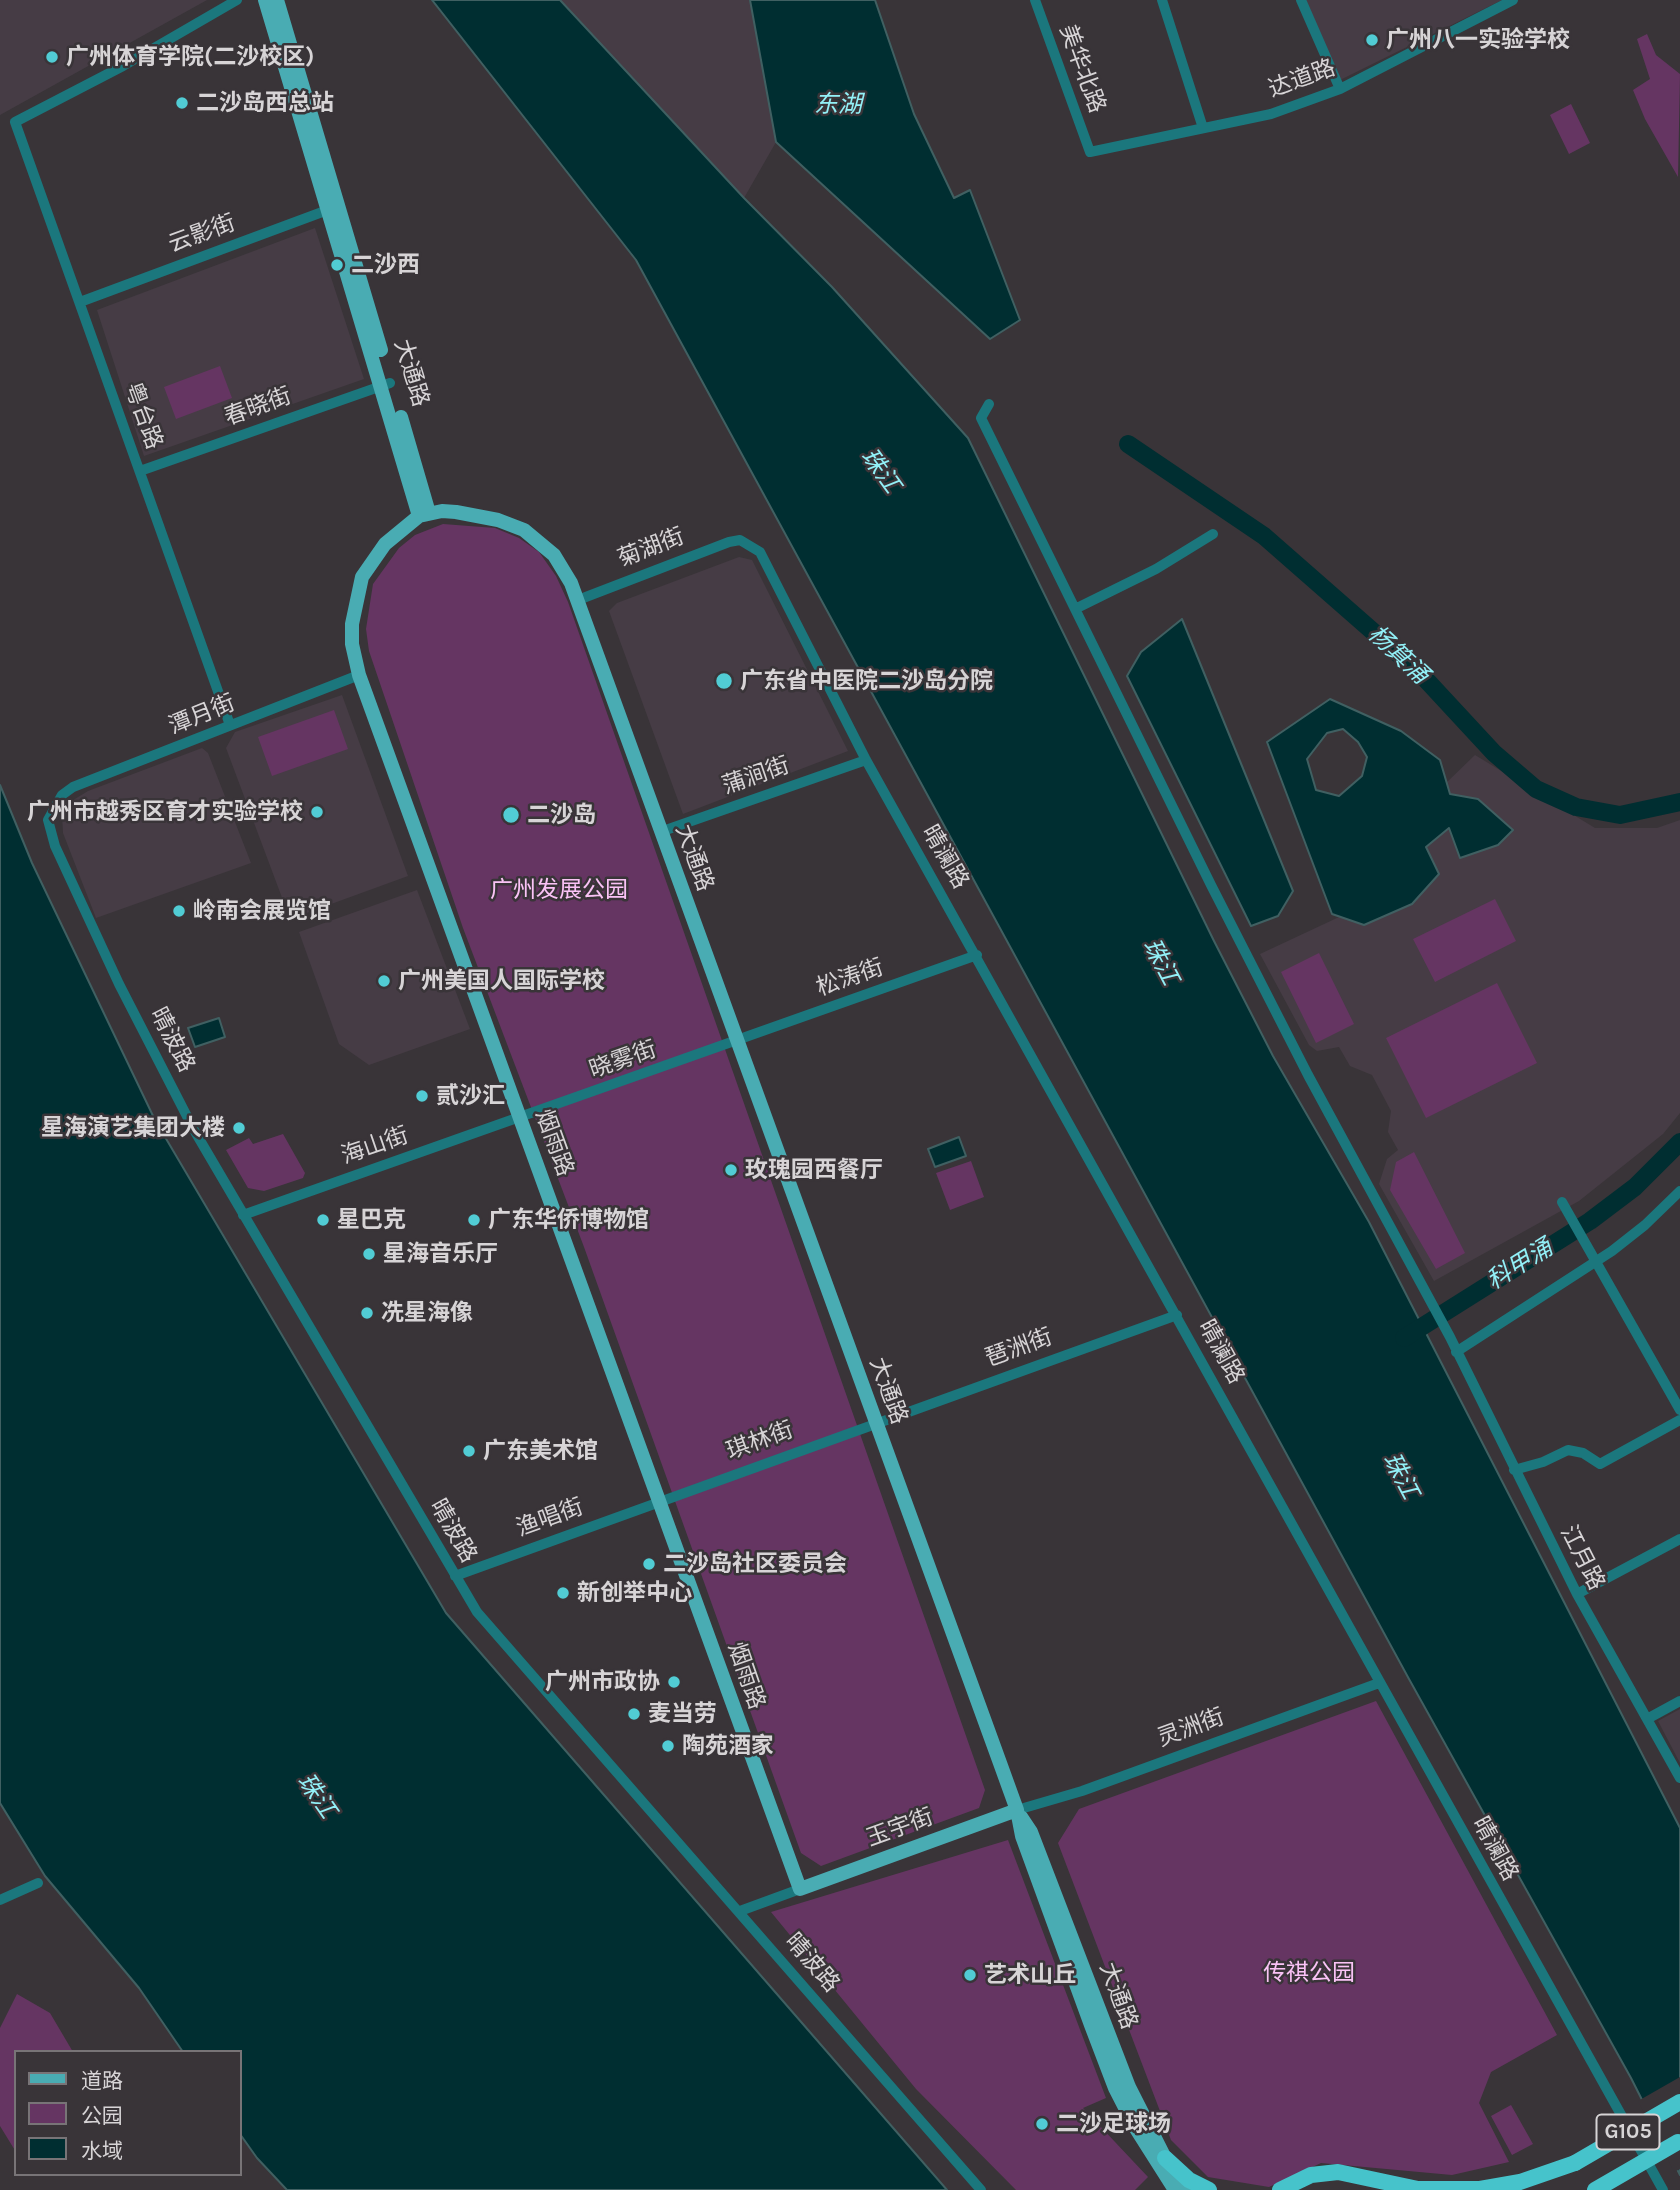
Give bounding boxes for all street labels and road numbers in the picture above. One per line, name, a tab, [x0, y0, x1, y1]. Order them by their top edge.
street label: 美华北路	[1053, 21, 1111, 117]
street label: 达道路	[1265, 54, 1339, 104]
street label: 云影街	[165, 209, 239, 259]
street label: 大通路	[388, 336, 434, 410]
street label: 粤台路	[118, 379, 168, 453]
street label: 春晓街	[221, 382, 295, 432]
street label: 菊湖街	[614, 523, 688, 573]
street label: 潭月街	[165, 689, 239, 741]
street label: 蒲涧街	[719, 752, 793, 800]
street label: 晴澜路	[916, 820, 974, 894]
street label: 大通路	[669, 821, 719, 895]
street label: 松涛街	[813, 954, 887, 1002]
street label: 晴波路	[144, 1003, 200, 1077]
street label: 晓雾街	[586, 1036, 660, 1084]
street label: 烟雨路	[529, 1106, 579, 1180]
street label: 海山街	[338, 1122, 412, 1170]
street label: 晴澜路	[1192, 1315, 1250, 1389]
street label: 琶洲街	[982, 1323, 1056, 1373]
street label: 大通路	[863, 1354, 913, 1428]
street label: 琪林街	[723, 1416, 797, 1466]
street label: 渔唱街	[513, 1493, 587, 1543]
street label: 晴波路	[424, 1494, 482, 1568]
street label: 江月路	[1554, 1521, 1610, 1595]
street label: 烟雨路	[722, 1639, 770, 1713]
street label: 灵洲街	[1154, 1703, 1228, 1753]
street label: 玉宇街	[863, 1803, 937, 1853]
street label: 晴澜路	[1466, 1812, 1524, 1886]
street label: 晴波路	[779, 1928, 845, 1998]
street label: 大通路	[1093, 1959, 1143, 2033]
road number: G105	[1596, 2114, 1660, 2150]

